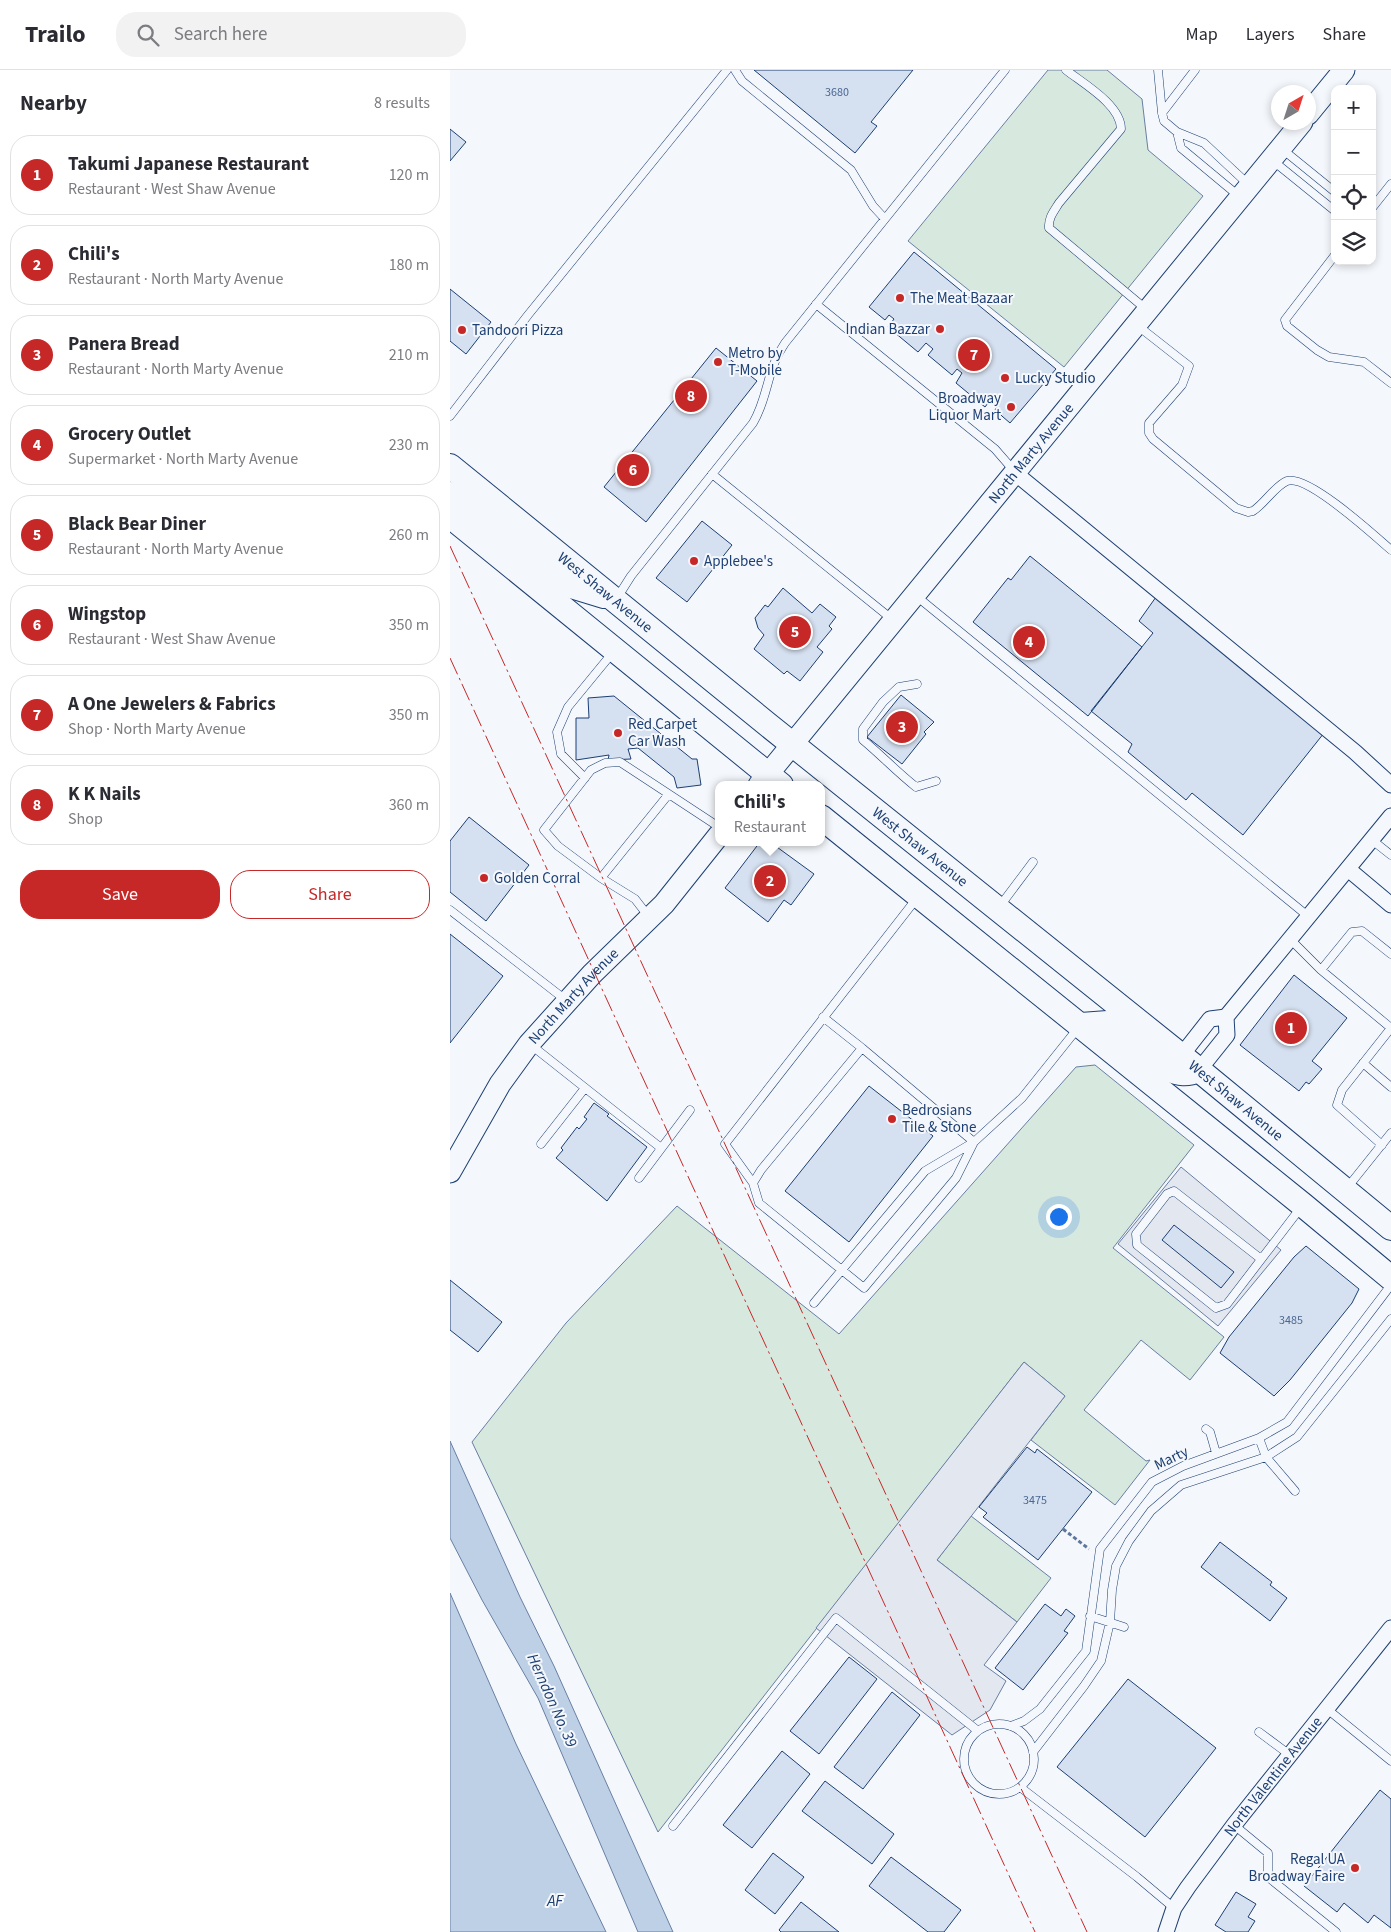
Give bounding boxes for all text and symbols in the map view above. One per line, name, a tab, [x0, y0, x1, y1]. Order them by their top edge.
search box	[116, 12, 466, 57]
text: Trailo	[25, 17, 86, 52]
icon: search	[134, 21, 162, 49]
text: Search here	[174, 21, 267, 48]
text: Map	[1186, 22, 1218, 47]
text: Layers	[1246, 22, 1295, 47]
text: Share	[1323, 22, 1366, 47]
house number: 3680	[825, 84, 849, 101]
north arrow	[1271, 85, 1316, 130]
map controls	[1331, 85, 1376, 265]
button: +	[1331, 85, 1376, 130]
text: Nearby	[20, 88, 87, 118]
text: 8 results	[374, 92, 430, 114]
button: −	[1331, 130, 1376, 175]
text: Takumi Japanese Restaurant	[68, 151, 309, 178]
text: 1	[33, 164, 41, 186]
text: 120 m	[389, 164, 429, 186]
button: locate	[1331, 175, 1376, 220]
text: Restaurant · West Shaw Avenue	[68, 178, 276, 200]
button: layers	[1331, 220, 1376, 265]
text: Chili's	[68, 241, 120, 268]
text: 2	[33, 254, 41, 276]
text: 180 m	[389, 254, 429, 276]
text: Restaurant · North Marty Avenue	[68, 268, 283, 290]
place label: The Meat Bazaar	[910, 288, 1014, 309]
marker: The Meat Bazaar	[894, 292, 906, 304]
place label: Indian Bazzar	[846, 319, 931, 340]
place label: Tandoori Pizza	[472, 320, 563, 341]
marker: Indian Bazzar	[934, 323, 946, 335]
marker: Tandoori Pizza	[456, 324, 468, 336]
text: Panera Bread	[68, 331, 180, 358]
pin: 7	[958, 336, 990, 374]
place label: Metro by T-Mobile	[728, 343, 783, 381]
text: 3	[33, 344, 41, 366]
text: 210 m	[389, 344, 429, 366]
marker: Metro by T-Mobile	[712, 356, 724, 368]
text: Restaurant · North Marty Avenue	[68, 358, 283, 380]
place label: Lucky Studio	[1015, 368, 1096, 389]
marker: Lucky Studio	[999, 372, 1011, 384]
pin: 8	[675, 377, 707, 415]
place label: Broadway Liquor Mart	[928, 388, 1001, 426]
street label: North Marty Avenue	[984, 399, 1079, 508]
marker: Broadway Liquor Mart	[1005, 401, 1017, 413]
text: Grocery Outlet	[68, 421, 191, 448]
text: 4	[33, 434, 41, 456]
text: 230 m	[389, 434, 429, 456]
text: Supermarket · North Marty Avenue	[68, 448, 298, 470]
pin: 6	[617, 451, 649, 489]
text: Black Bear Diner	[68, 511, 206, 538]
text: 5	[33, 524, 41, 546]
text: 260 m	[389, 524, 429, 546]
text: Restaurant · North Marty Avenue	[68, 538, 283, 560]
street label: West Shaw Avenue	[553, 548, 657, 638]
place label: Applebee's	[704, 551, 773, 572]
marker: Applebee's	[688, 555, 700, 567]
text: Wingstop	[68, 601, 146, 628]
pin: 5	[779, 613, 811, 651]
text: 6	[33, 614, 41, 636]
text: 350 m	[389, 614, 429, 636]
pin: 4	[1013, 623, 1045, 661]
text: Restaurant · West Shaw Avenue	[68, 628, 276, 650]
text: A One Jewelers & Fabrics	[68, 691, 276, 718]
text: 7	[33, 704, 41, 726]
text: 350 m	[389, 704, 429, 726]
pin: 3	[886, 708, 918, 746]
place label: Red Carpet Car Wash	[628, 714, 697, 752]
text: Shop · North Marty Avenue	[68, 718, 246, 740]
marker: Red Carpet Car Wash	[612, 727, 624, 739]
text: K K Nails	[68, 781, 141, 808]
popup	[715, 781, 825, 846]
text: Chili's	[734, 789, 785, 816]
text: 8	[33, 794, 41, 816]
text: 360 m	[389, 794, 429, 816]
street label: West Shaw Avenue	[868, 802, 972, 892]
text: Shop	[68, 808, 103, 830]
text: Restaurant	[734, 816, 806, 838]
pin: 2	[754, 862, 786, 900]
place label: Golden Corral	[494, 868, 580, 889]
button: Save	[20, 870, 220, 919]
button: Share	[230, 870, 430, 919]
marker: Golden Corral	[478, 872, 490, 884]
street label: North Marty Avenue	[524, 944, 624, 1049]
pin: 1	[1275, 1009, 1307, 1047]
street label: West Shaw Avenue	[1184, 1055, 1288, 1146]
place label: Bedrosians Tile & Stone	[902, 1100, 976, 1138]
marker: Bedrosians Tile & Stone	[886, 1113, 898, 1125]
your location	[1046, 1204, 1072, 1230]
house number: 3485	[1279, 1312, 1303, 1329]
street label: Marty	[1151, 1441, 1192, 1476]
house number: 3475	[1023, 1492, 1047, 1509]
water label: Herndon No. 39	[522, 1650, 583, 1751]
street label: North Valentine Avenue	[1219, 1712, 1327, 1841]
place label: Regal UA Broadway Faire	[1248, 1849, 1346, 1887]
marker: Regal UA Broadway Faire	[1349, 1862, 1361, 1874]
water label: AF	[546, 1890, 564, 1912]

